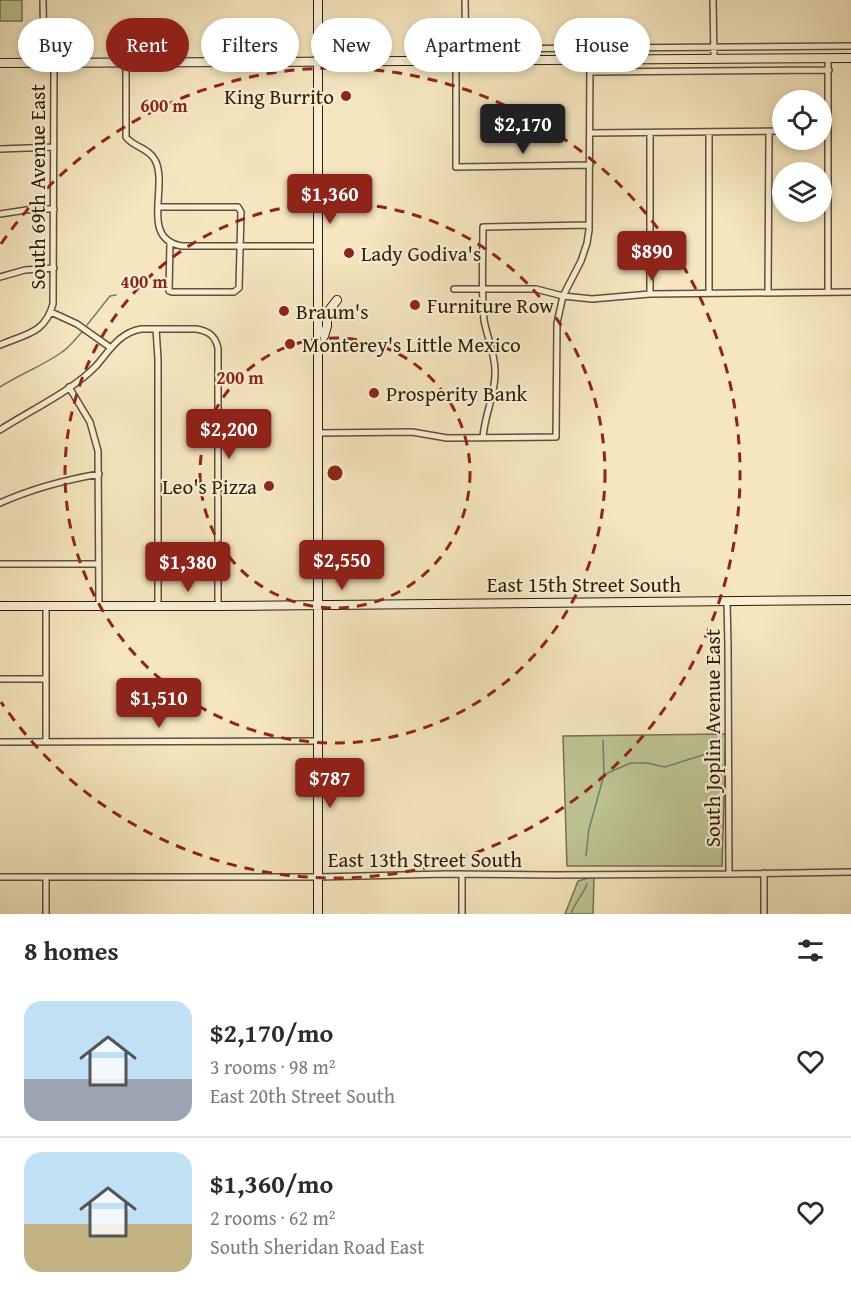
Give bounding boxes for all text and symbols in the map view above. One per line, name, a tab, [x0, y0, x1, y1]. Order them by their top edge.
chip: Buy	[18, 18, 94, 72]
chip: Rent	[106, 18, 189, 72]
chip: Filters	[201, 18, 299, 72]
chip: New	[311, 18, 392, 72]
chip: Apartment	[404, 18, 542, 72]
chip: House	[554, 18, 650, 72]
place label: King Burrito	[224, 81, 334, 112]
street label: South 69th Avenue East	[22, 84, 53, 290]
marker: King Burrito	[339, 89, 353, 103]
map controls	[772, 90, 832, 222]
button: locate	[772, 90, 832, 150]
text: 600 m	[140, 92, 188, 119]
pin: $2,170	[474, 104, 572, 155]
text: $2,170	[494, 109, 552, 138]
button: layers	[772, 162, 832, 222]
pin: $1,360	[281, 174, 379, 225]
text: $1,360	[301, 179, 359, 208]
pin: $890	[616, 231, 688, 282]
text: $890	[631, 236, 673, 265]
place label: Lady Godiva's	[361, 238, 481, 269]
marker: Lady Godiva's	[342, 246, 356, 260]
text: 400 m	[120, 268, 168, 295]
place label: Furniture Row	[427, 290, 554, 321]
place label: Braum's	[296, 296, 369, 327]
marker: Furniture Row	[408, 298, 422, 312]
marker: Braum's	[277, 304, 291, 318]
place label: Monterey's Little Mexico	[302, 329, 521, 360]
marker: Monterey's Little Mexico	[283, 337, 297, 351]
text: 200 m	[216, 364, 264, 391]
place label: Prosperity Bank	[386, 378, 528, 409]
marker: Prosperity Bank	[367, 386, 381, 400]
pin: $2,200	[180, 409, 278, 460]
text: $2,200	[200, 414, 258, 443]
centre of rings	[325, 463, 345, 483]
place label: Leo's Pizza	[162, 471, 257, 502]
marker: Leo's Pizza	[262, 479, 276, 493]
pin: $2,550	[293, 540, 391, 591]
pin: $1,380	[139, 542, 237, 593]
text: $2,550	[313, 545, 371, 574]
text: $1,380	[159, 547, 217, 576]
street label: East 15th Street South	[487, 569, 681, 600]
street label: South Joplin Avenue East	[697, 628, 728, 847]
pin: $1,510	[110, 678, 208, 729]
text: $1,510	[130, 683, 188, 712]
pin: $787	[294, 758, 366, 809]
text: $787	[309, 763, 351, 792]
street label: East 13th Street South	[328, 844, 522, 875]
text: 8 homes	[24, 931, 119, 970]
icon: filters	[794, 934, 827, 967]
text: $2,170/mo	[210, 1013, 333, 1052]
icon: home	[72, 1025, 144, 1097]
icon: heart	[794, 1045, 827, 1078]
text: 3 rooms · 98 m²	[210, 1052, 336, 1081]
text: East 20th Street South	[210, 1081, 395, 1110]
text: $1,360/mo	[210, 1164, 333, 1203]
icon: home	[72, 1176, 144, 1248]
icon: heart	[794, 1196, 827, 1229]
text: 2 rooms · 62 m²	[210, 1203, 336, 1232]
text: South Sheridan Road East	[210, 1232, 424, 1261]

